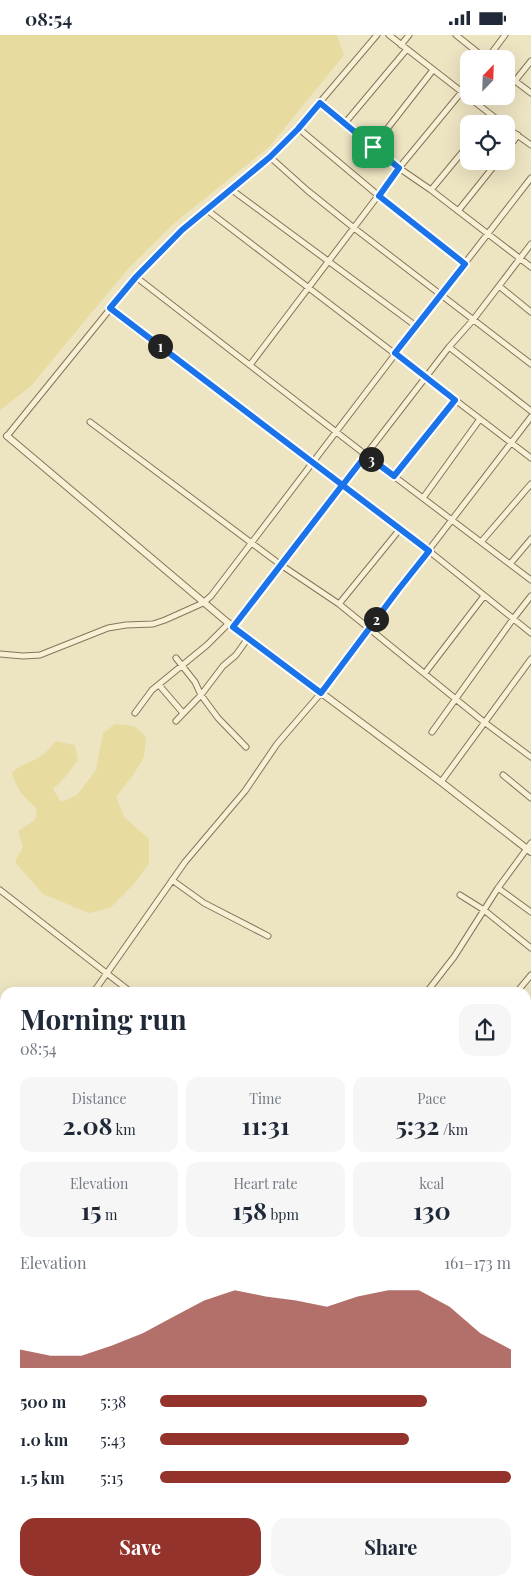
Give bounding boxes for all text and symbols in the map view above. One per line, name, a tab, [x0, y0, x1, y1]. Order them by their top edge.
text: 08:54	[25, 5, 72, 31]
north arrow	[460, 50, 515, 105]
map controls	[460, 50, 515, 170]
button: locate	[460, 115, 515, 170]
pin	[352, 126, 394, 168]
icon: arrive	[359, 133, 387, 161]
pin: 1	[148, 333, 172, 359]
text: 1	[158, 337, 163, 356]
pin: 3	[358, 447, 384, 471]
text: 3	[368, 450, 375, 469]
pin: 2	[364, 607, 388, 631]
text: 2	[373, 610, 380, 629]
text: Morning run	[20, 1000, 187, 1037]
button: share	[459, 1004, 511, 1056]
text: 08:54	[20, 1038, 57, 1059]
text: Distance	[72, 1089, 126, 1108]
text: Time	[249, 1089, 282, 1108]
text: Pace	[417, 1089, 446, 1108]
text: 2.08	[63, 1108, 113, 1141]
text: 11:31	[241, 1108, 290, 1141]
text: 5:32	[395, 1108, 439, 1141]
text: km	[113, 1120, 136, 1139]
text: /km	[439, 1120, 468, 1139]
text: Elevation	[70, 1174, 128, 1193]
text: Heart rate	[233, 1174, 298, 1193]
text: kcal	[419, 1174, 444, 1193]
text: 15	[81, 1193, 102, 1226]
text: 158	[232, 1193, 267, 1226]
text: 130	[413, 1193, 451, 1226]
text: m	[102, 1205, 118, 1224]
text: bpm	[267, 1205, 299, 1224]
text: Elevation	[20, 1252, 87, 1273]
text: 161–173 m	[444, 1252, 511, 1273]
text: 500 m	[20, 1391, 66, 1412]
text: 5:38	[100, 1391, 126, 1412]
text: 1.0 km	[20, 1429, 68, 1450]
text: 5:43	[100, 1429, 126, 1450]
text: 1.5 km	[20, 1467, 65, 1488]
text: 5:15	[100, 1467, 123, 1488]
button: Save	[20, 1518, 261, 1576]
button: Share	[271, 1518, 511, 1576]

